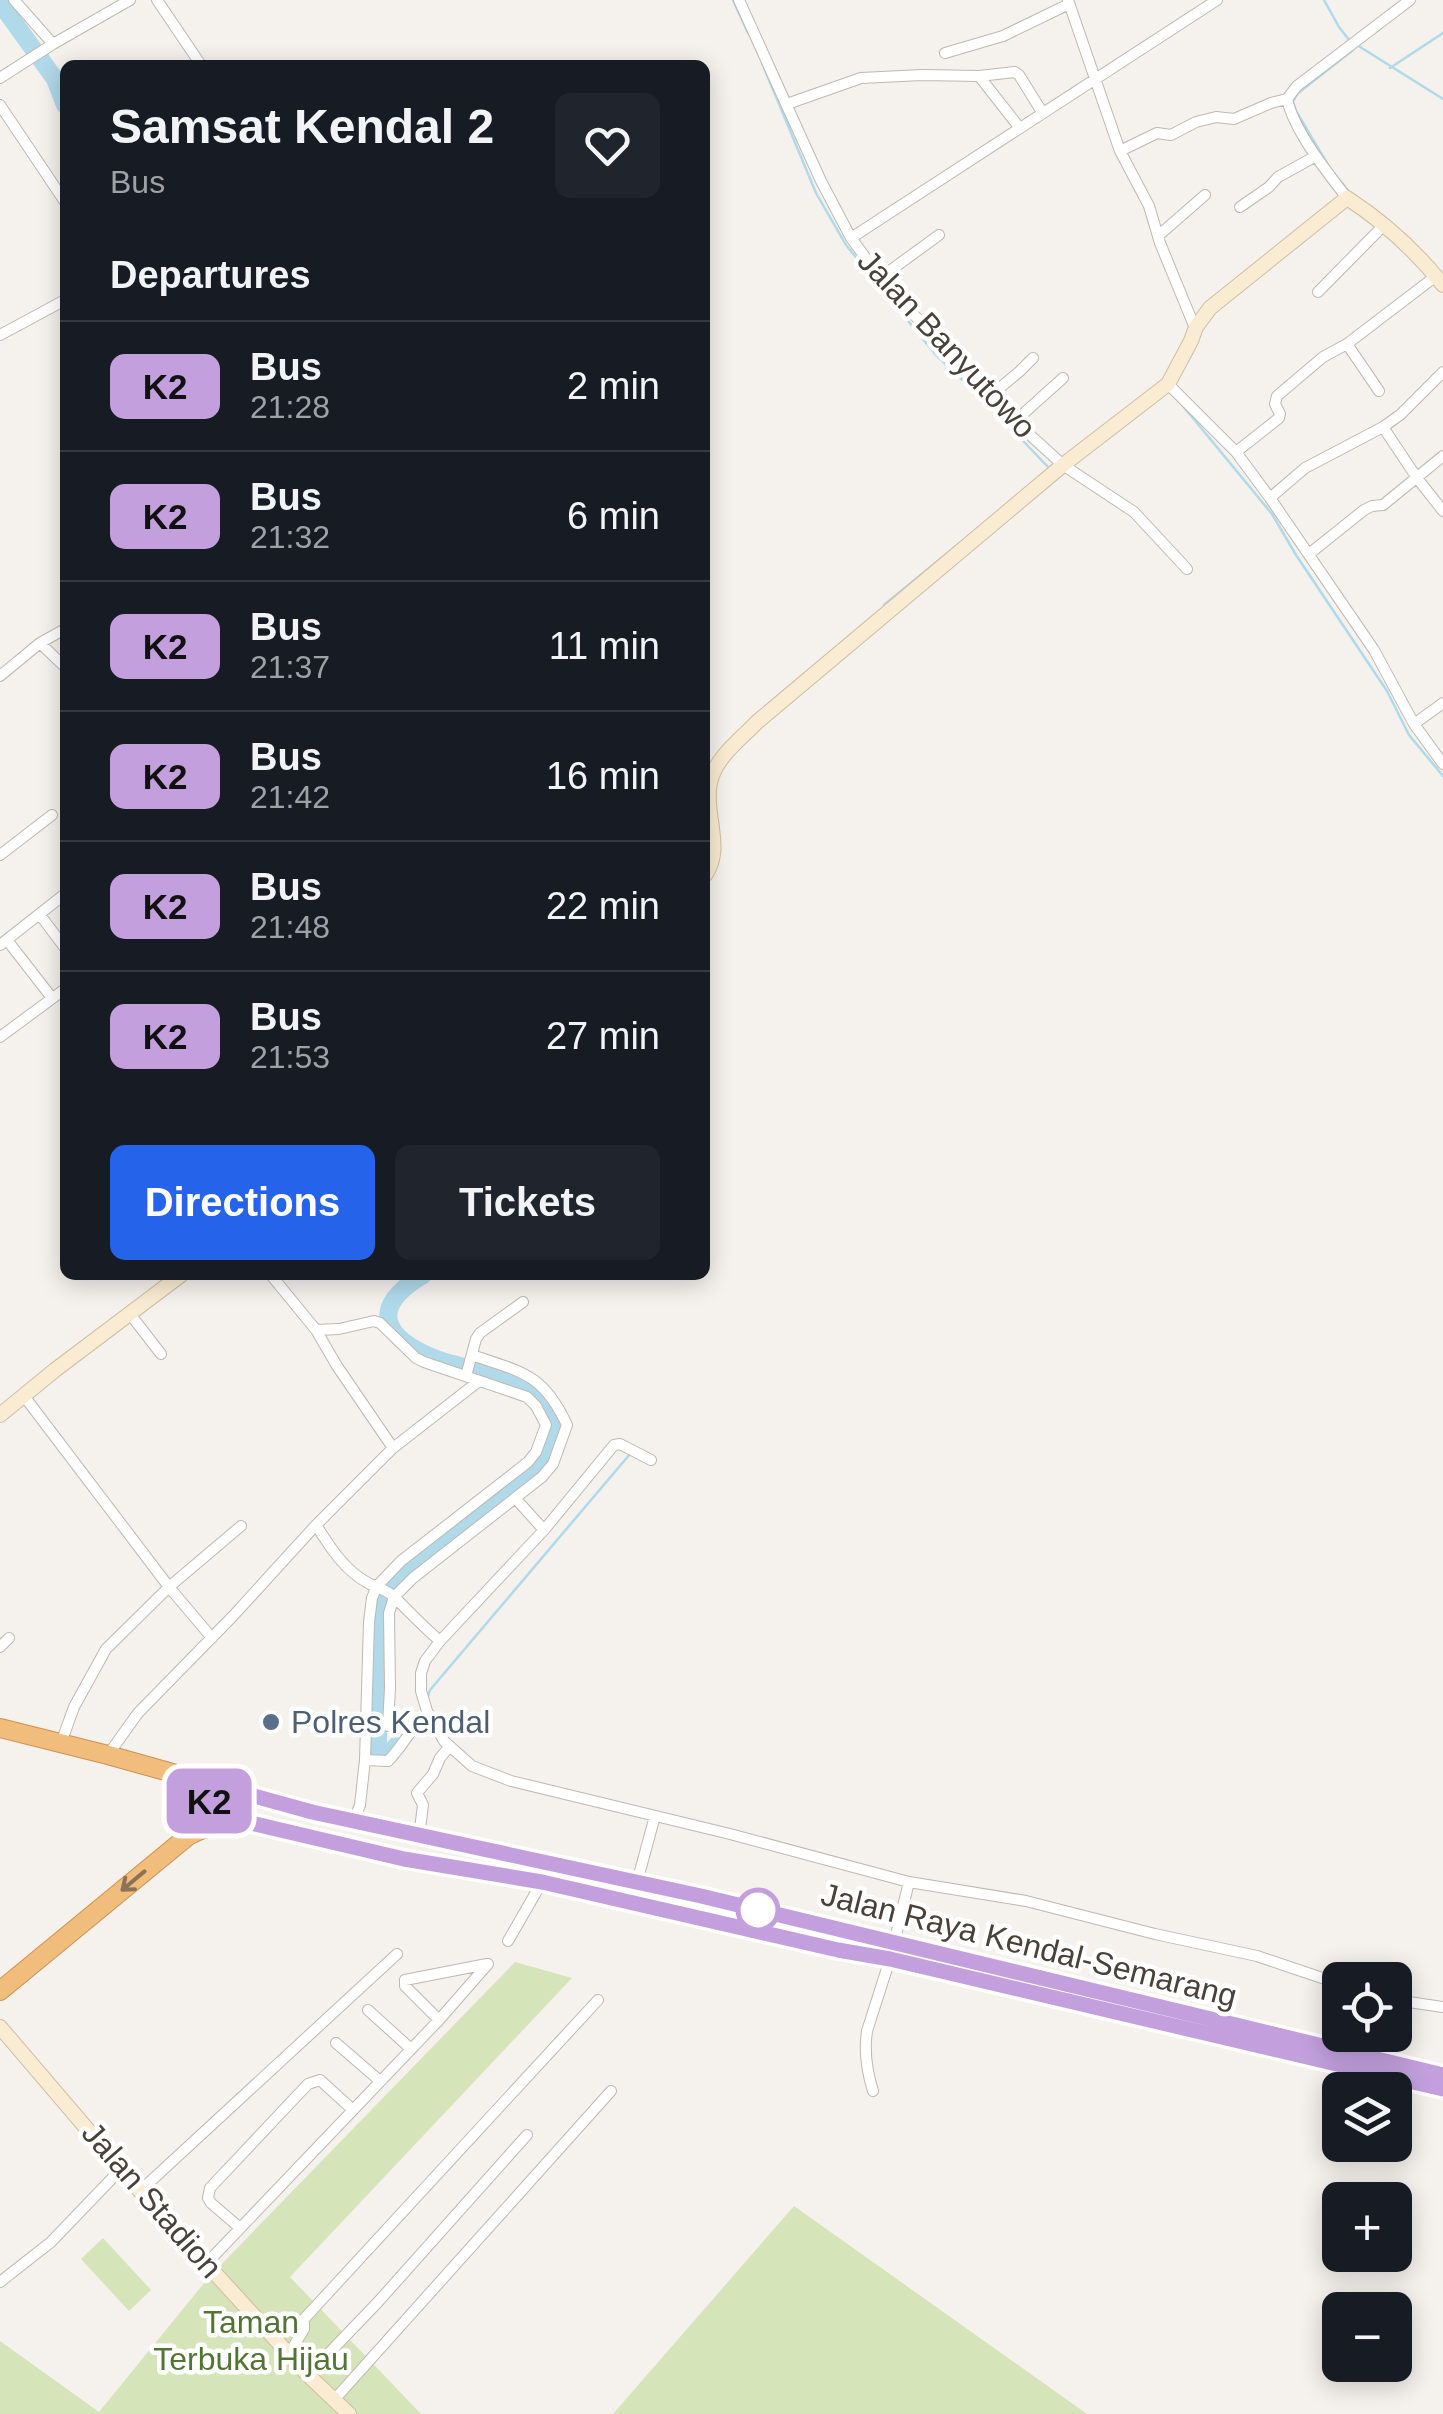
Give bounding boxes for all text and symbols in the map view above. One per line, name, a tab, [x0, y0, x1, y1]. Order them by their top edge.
button: heart	[555, 93, 660, 198]
text: Samsat Kendal 2	[110, 100, 494, 153]
text: Bus	[110, 164, 165, 200]
street label: Jalan Banyutowo	[851, 243, 1043, 445]
text: Departures	[110, 254, 311, 296]
text: Bus	[250, 346, 322, 388]
text: 2 min	[567, 365, 660, 407]
text: K2	[143, 367, 187, 406]
text: 21:28	[250, 389, 330, 425]
text: Bus	[250, 476, 322, 518]
text: 6 min	[567, 495, 660, 537]
text: K2	[143, 497, 187, 536]
text: 21:32	[250, 519, 330, 555]
text: Bus	[250, 606, 322, 648]
text: 11 min	[549, 625, 660, 667]
text: K2	[143, 627, 187, 666]
text: 21:37	[250, 649, 330, 685]
text: Bus	[250, 736, 322, 778]
text: 16 min	[546, 755, 660, 797]
text: K2	[143, 757, 187, 796]
text: 21:42	[250, 779, 330, 815]
text: Bus	[250, 866, 322, 908]
text: 22 min	[546, 885, 660, 927]
text: K2	[143, 887, 187, 926]
text: 21:48	[250, 909, 330, 945]
text: Bus	[250, 996, 322, 1038]
text: 27 min	[546, 1015, 660, 1057]
text: K2	[143, 1017, 187, 1056]
text: 21:53	[250, 1039, 330, 1075]
button: Directions	[110, 1145, 375, 1260]
button: Tickets	[395, 1145, 660, 1260]
place label: Polres Kendal	[291, 1704, 490, 1740]
marker: Polres Kendal	[260, 1711, 282, 1733]
line badge: K2	[164, 1768, 254, 1834]
text: K2	[187, 1782, 231, 1821]
one-way arrow	[121, 1870, 147, 1892]
street label: Jalan Raya Kendal-Semarang	[818, 1876, 1240, 2014]
unlabelled marker	[737, 1889, 779, 1931]
map controls	[1322, 1962, 1412, 2382]
button: locate	[1322, 1962, 1412, 2052]
button: layers	[1322, 2072, 1412, 2162]
street label: Jalan Stadion	[75, 2115, 229, 2285]
button: +	[1322, 2182, 1412, 2272]
button: −	[1322, 2292, 1412, 2382]
park label: Taman Terbuka Hijau	[153, 2304, 349, 2377]

